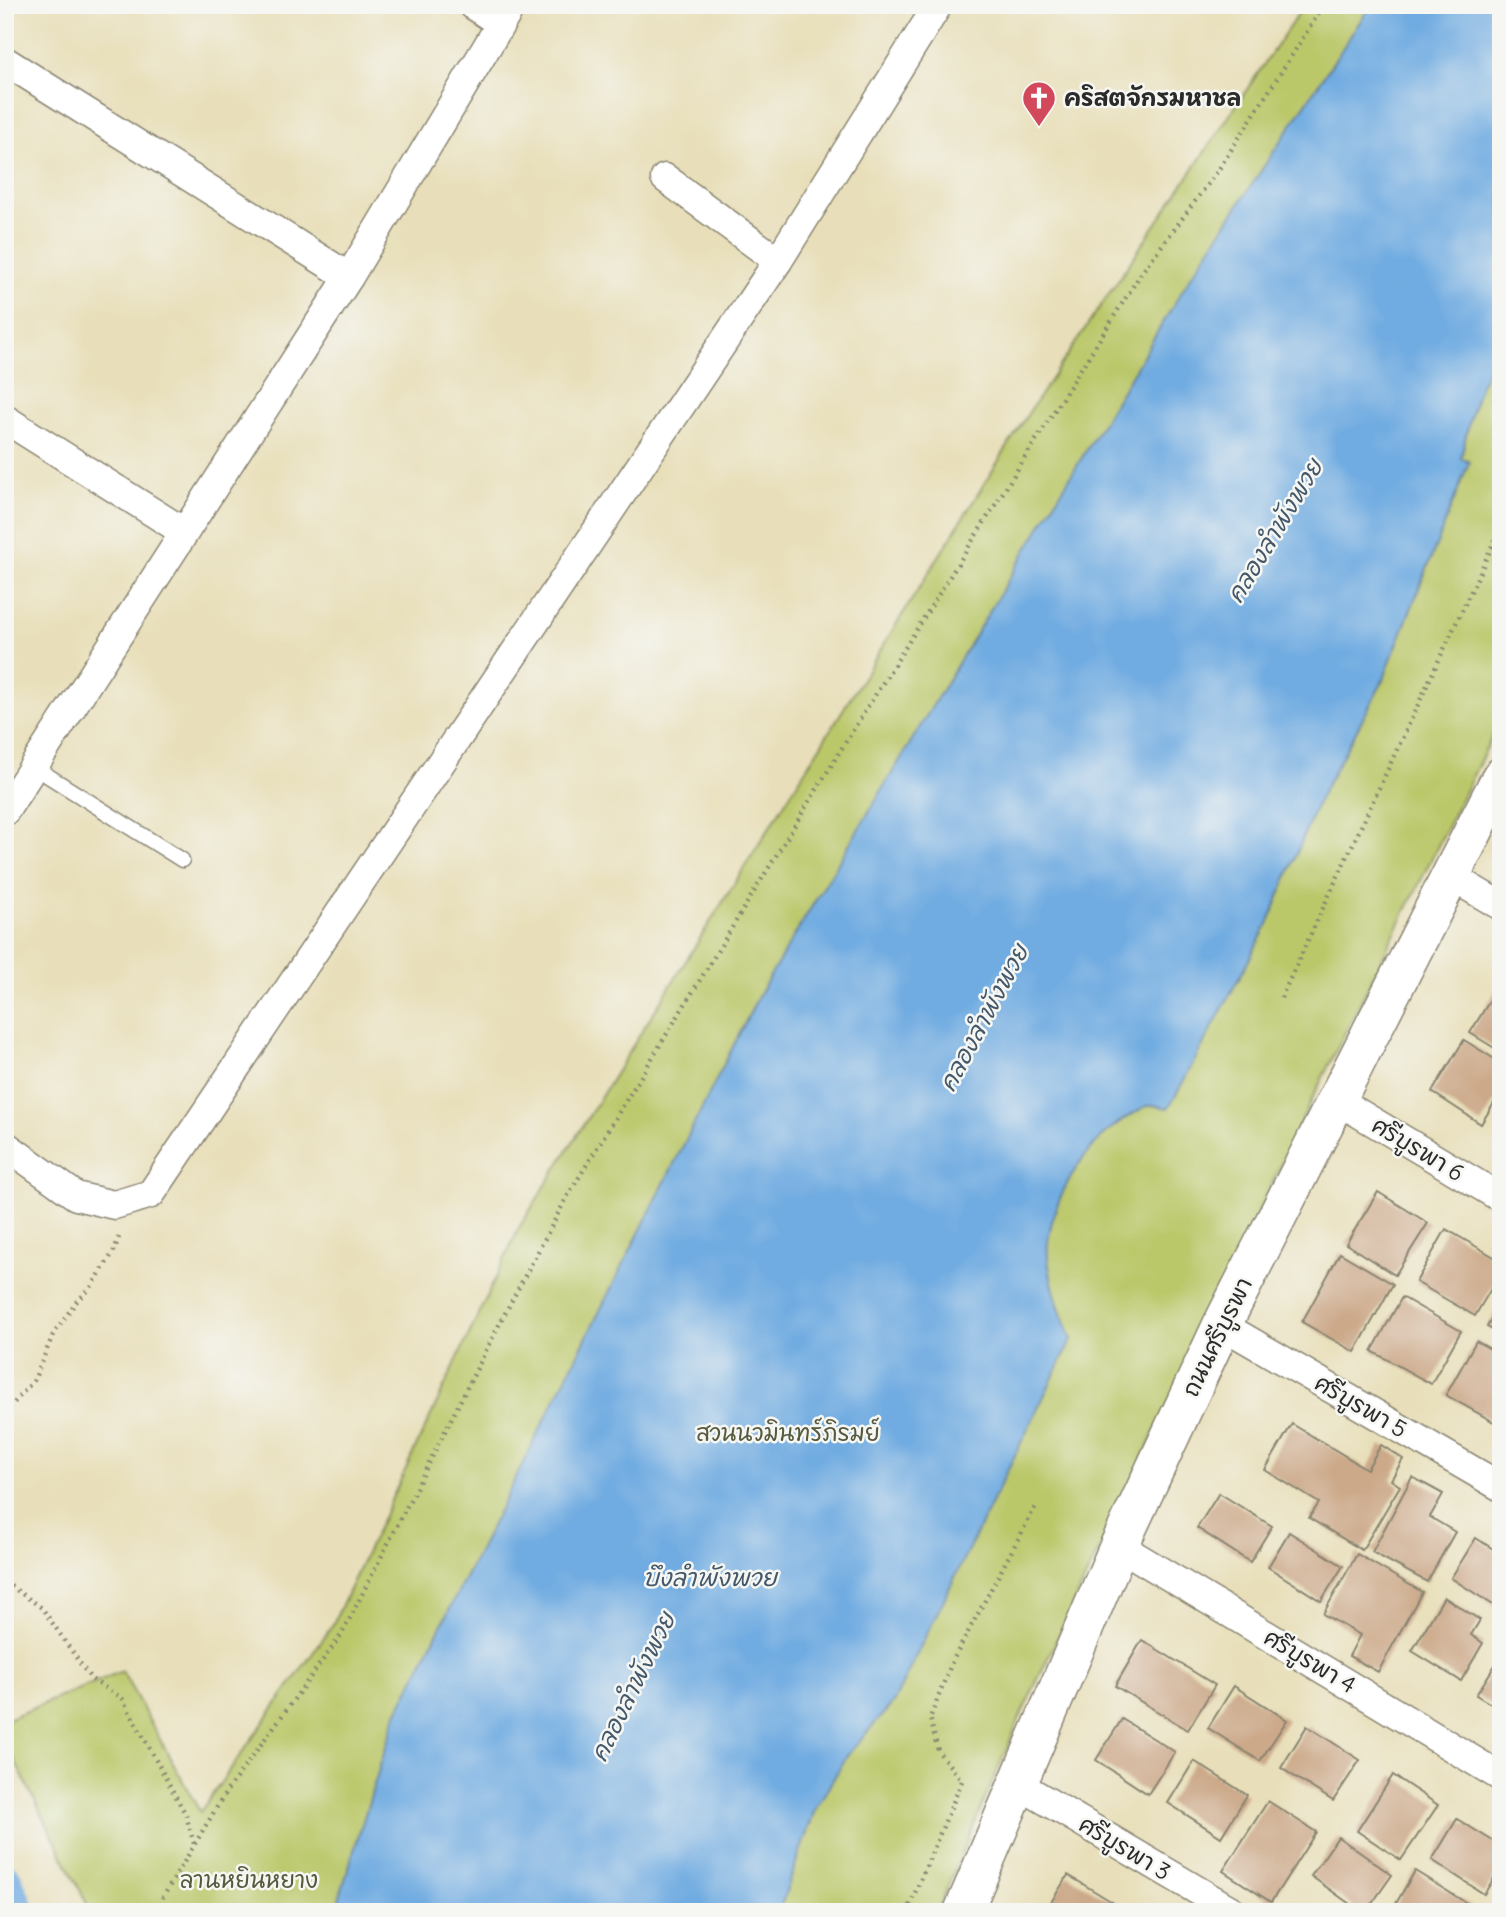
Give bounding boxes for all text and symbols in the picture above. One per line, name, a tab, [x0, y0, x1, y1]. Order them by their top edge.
church icon: คริสตจักรมหาชล	[1020, 79, 1058, 128]
place label: คริสตจักรมหาชล	[1064, 83, 1241, 112]
water label: คลองลำพังพวย	[1220, 451, 1330, 608]
water label: คลองลำพังพวย	[932, 937, 1036, 1096]
street label: ศรีบูรพา 6	[1365, 1110, 1469, 1191]
street label: ถนนศรีบูรพา	[1175, 1272, 1261, 1403]
street label: ศรีบูรพา 5	[1308, 1368, 1413, 1447]
park label: สวนนวมินทร์ภิรมย์	[696, 1417, 880, 1447]
water label: บึงลำพังพวย	[643, 1562, 779, 1592]
water label: คลองลำพังพวย	[583, 1605, 682, 1766]
street label: ศรีบูรพา 4	[1257, 1622, 1361, 1703]
street label: ศรีบูรพา 3	[1072, 1809, 1176, 1890]
park label: ลานหยินหยาง	[180, 1865, 318, 1894]

